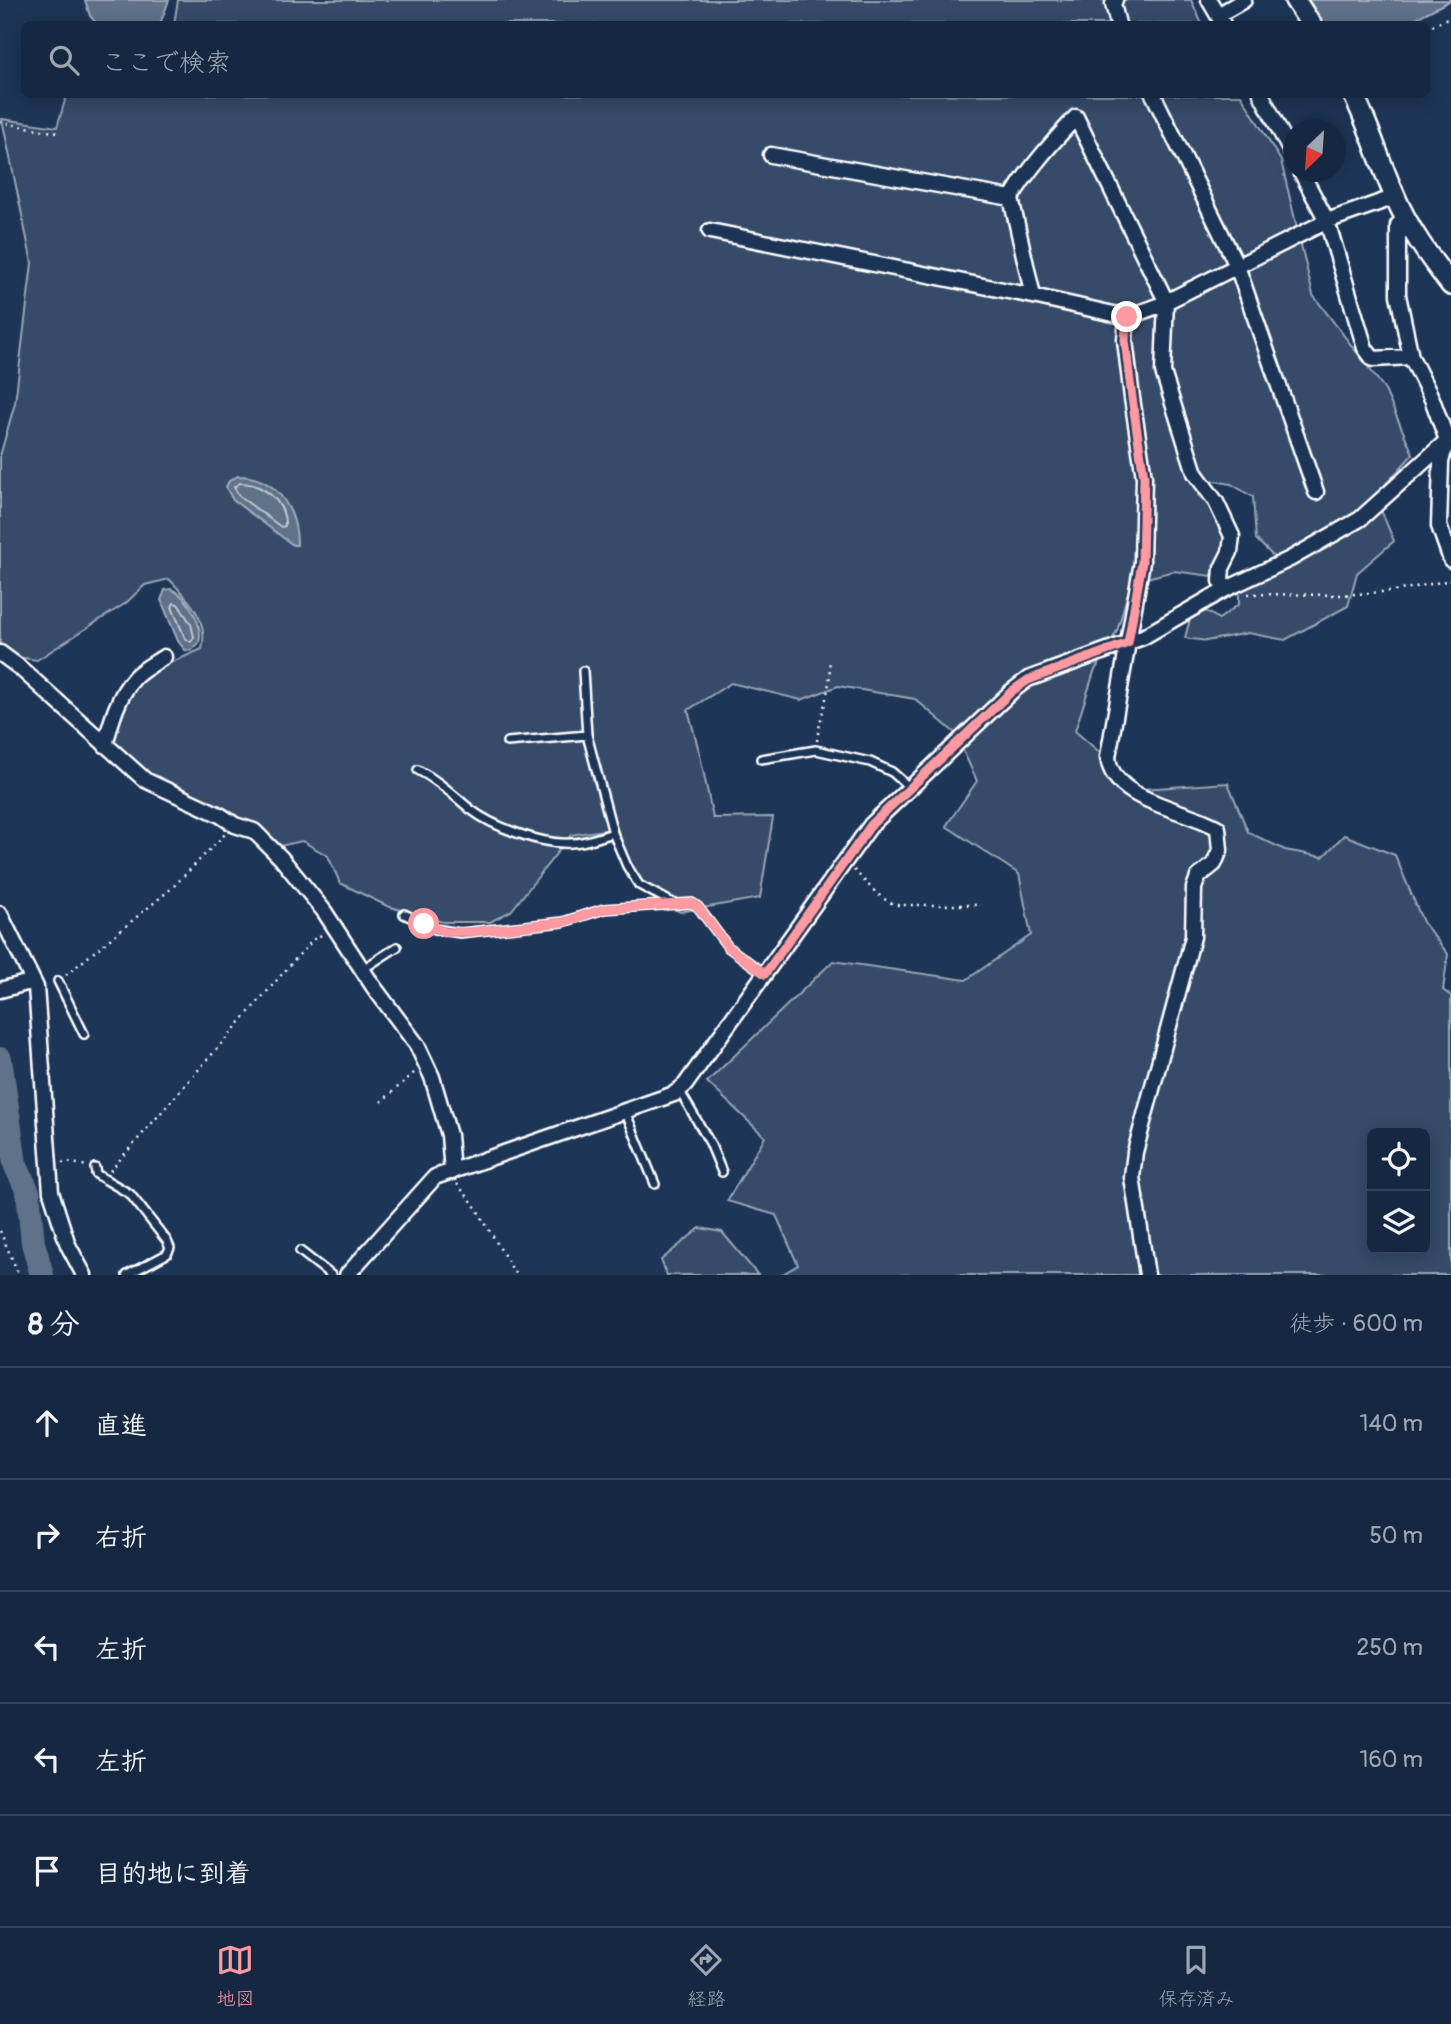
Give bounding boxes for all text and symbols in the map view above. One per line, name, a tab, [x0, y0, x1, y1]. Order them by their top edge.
search box	[21, 21, 1430, 98]
icon: search	[45, 41, 83, 79]
text: ここで検索	[101, 47, 231, 79]
north arrow	[1283, 119, 1346, 182]
route end	[1111, 301, 1142, 332]
route start	[408, 908, 439, 939]
map controls	[1367, 1128, 1430, 1254]
button: locate	[1367, 1128, 1430, 1191]
button: layers	[1367, 1191, 1430, 1254]
text: 8 分	[28, 1306, 80, 1343]
text: 徒歩 · 600 m	[1289, 1309, 1423, 1338]
icon: ahead	[28, 1404, 66, 1442]
text: 140 m	[1360, 1409, 1423, 1438]
text: 直進	[95, 1410, 147, 1442]
icon: right	[28, 1516, 66, 1554]
text: 50 m	[1369, 1521, 1423, 1550]
text: 右折	[95, 1522, 147, 1554]
icon: left	[28, 1628, 66, 1666]
text: 250 m	[1357, 1633, 1423, 1662]
text: 左折	[95, 1634, 147, 1666]
icon: left	[28, 1740, 66, 1778]
text: 160 m	[1359, 1745, 1423, 1774]
text: 左折	[95, 1746, 147, 1778]
icon: arrive	[28, 1852, 66, 1890]
text: 目的地に到着	[95, 1858, 251, 1890]
tab: 地図	[216, 1941, 255, 2011]
tab: 経路	[687, 1941, 726, 2011]
tab: 保存済み	[1158, 1941, 1235, 2011]

